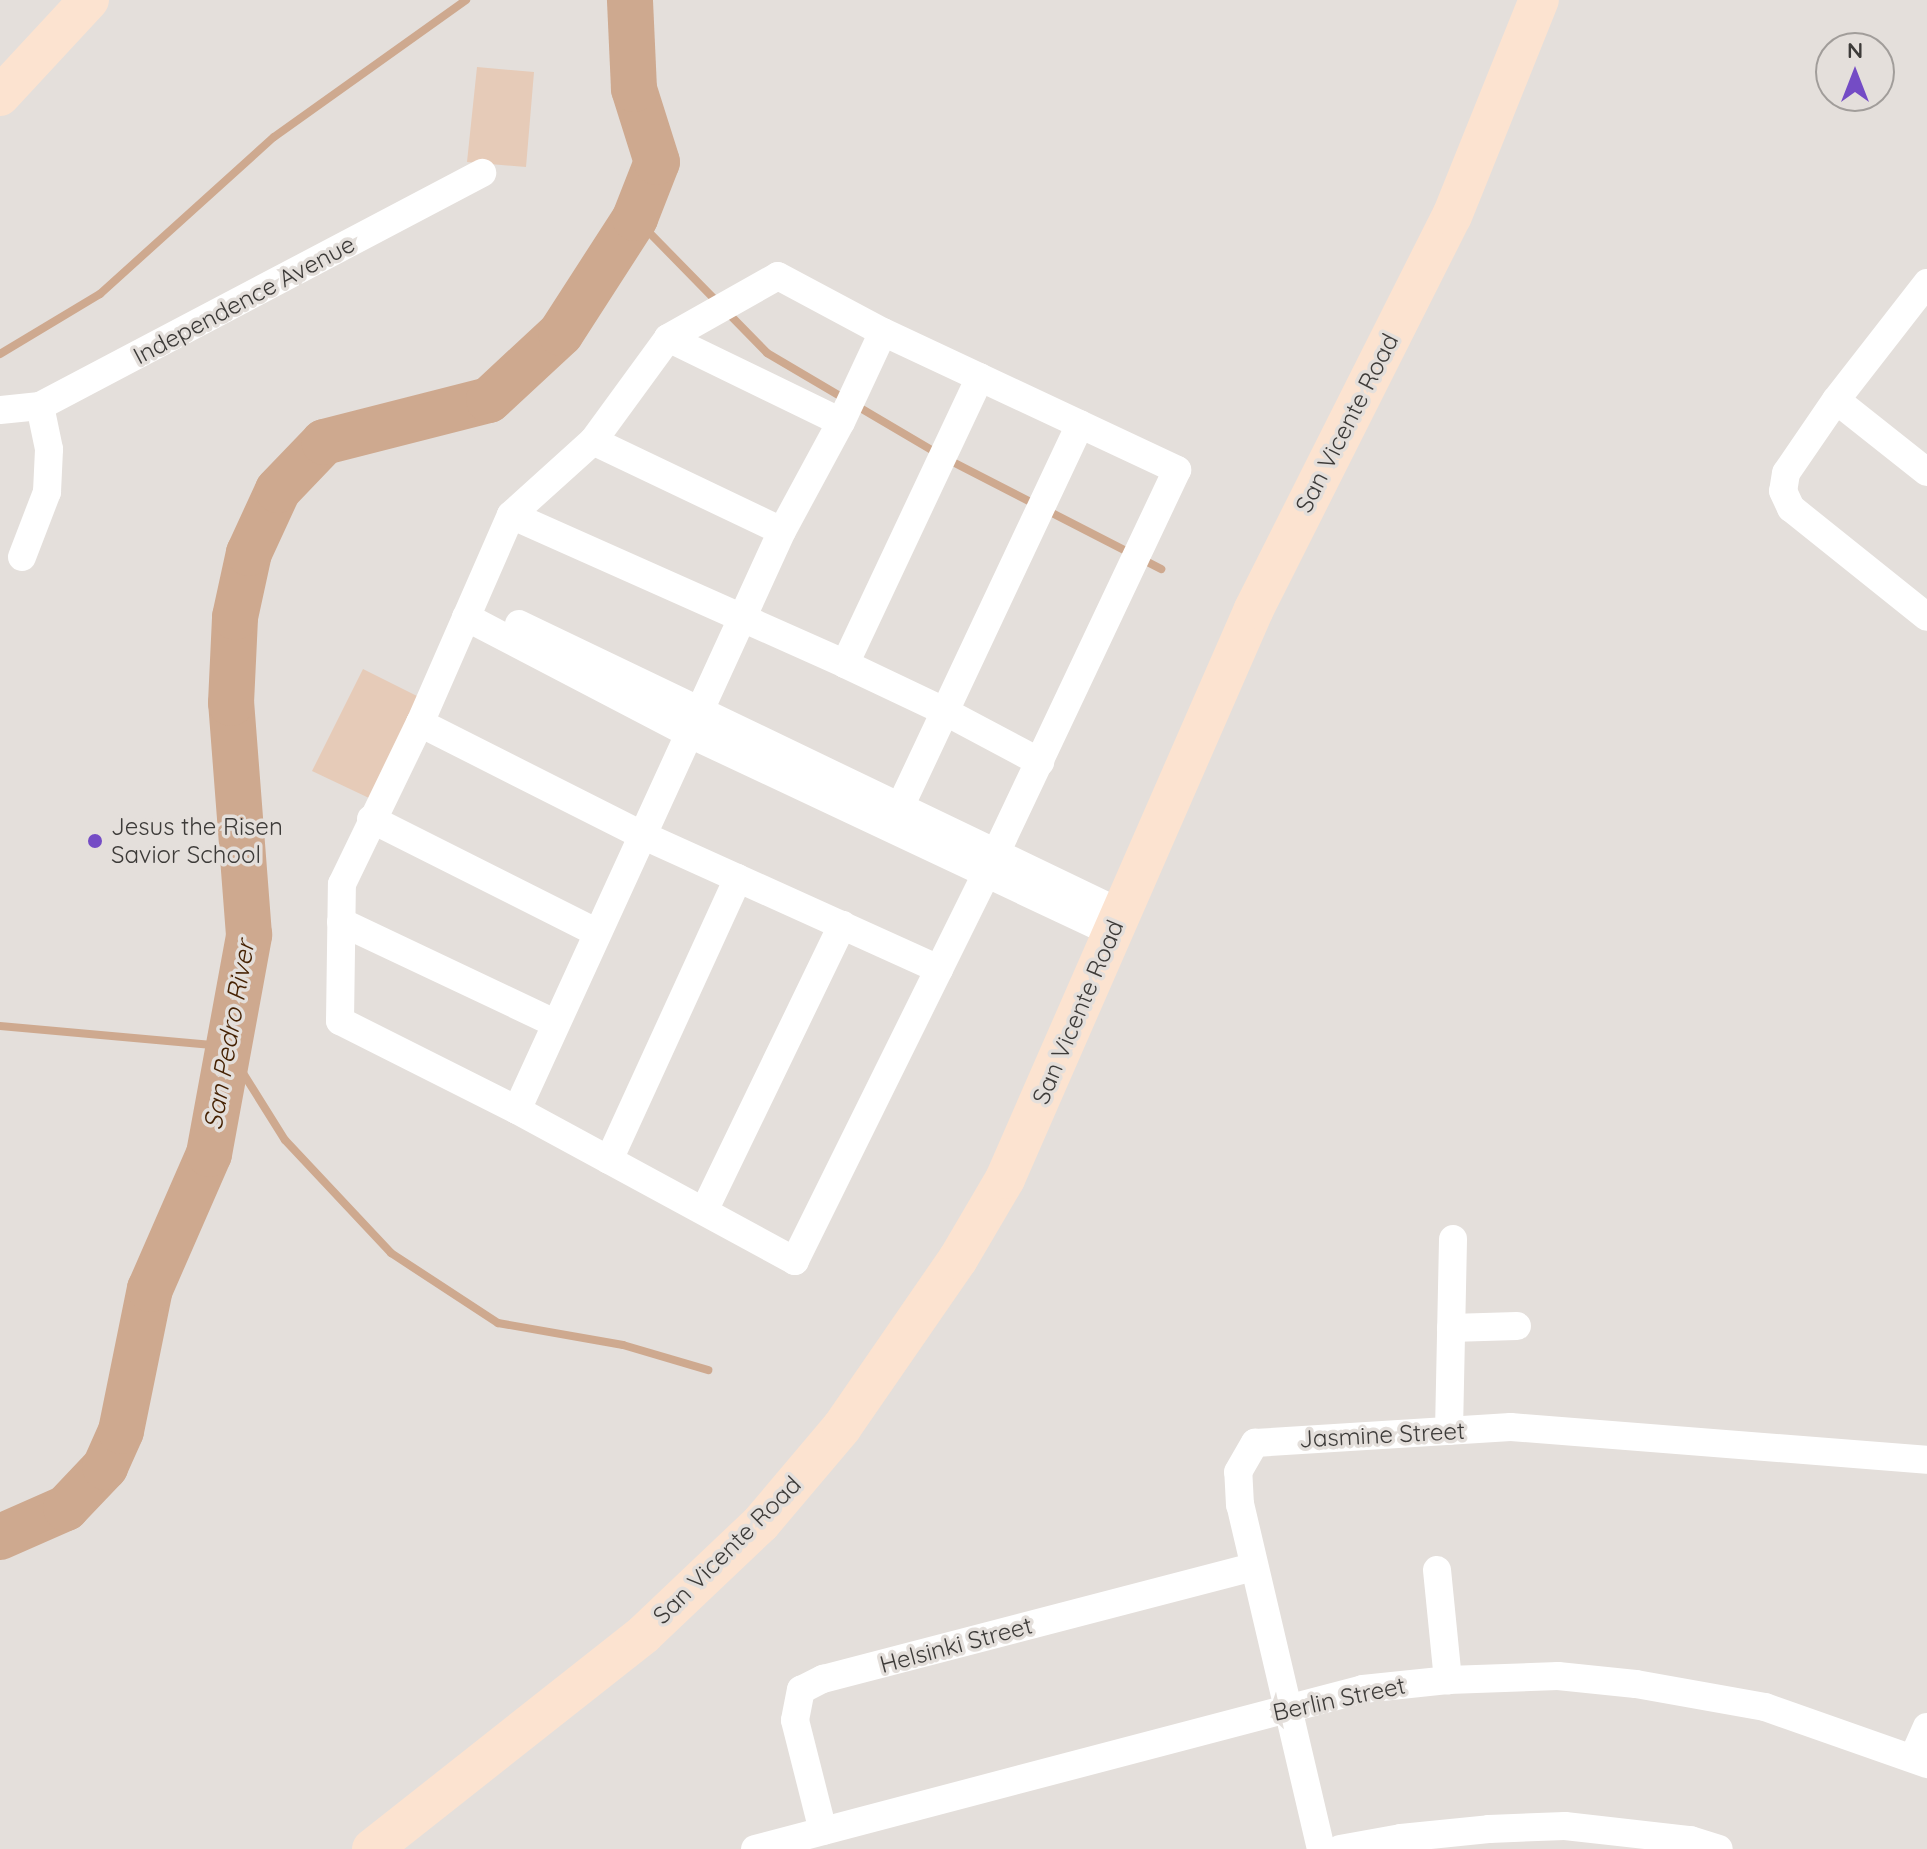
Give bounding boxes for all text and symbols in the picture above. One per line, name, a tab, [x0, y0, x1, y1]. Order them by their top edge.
north arrow	[1815, 32, 1895, 112]
text: N	[1847, 36, 1863, 64]
street label: Independence Avenue	[128, 229, 360, 371]
street label: San Vicente Road	[1289, 329, 1405, 517]
place label: Jesus the Risen Savior School	[111, 813, 283, 869]
marker: Jesus the Risen Savior School	[86, 832, 104, 850]
street label: San Vicente Road	[1026, 916, 1130, 1108]
water label: San Pedro River	[197, 938, 261, 1132]
street label: Jasmine Street	[1298, 1416, 1466, 1454]
street label: San Vicente Road	[647, 1470, 807, 1630]
street label: Helsinki Street	[877, 1611, 1035, 1679]
street label: Berlin Street	[1270, 1671, 1408, 1727]

